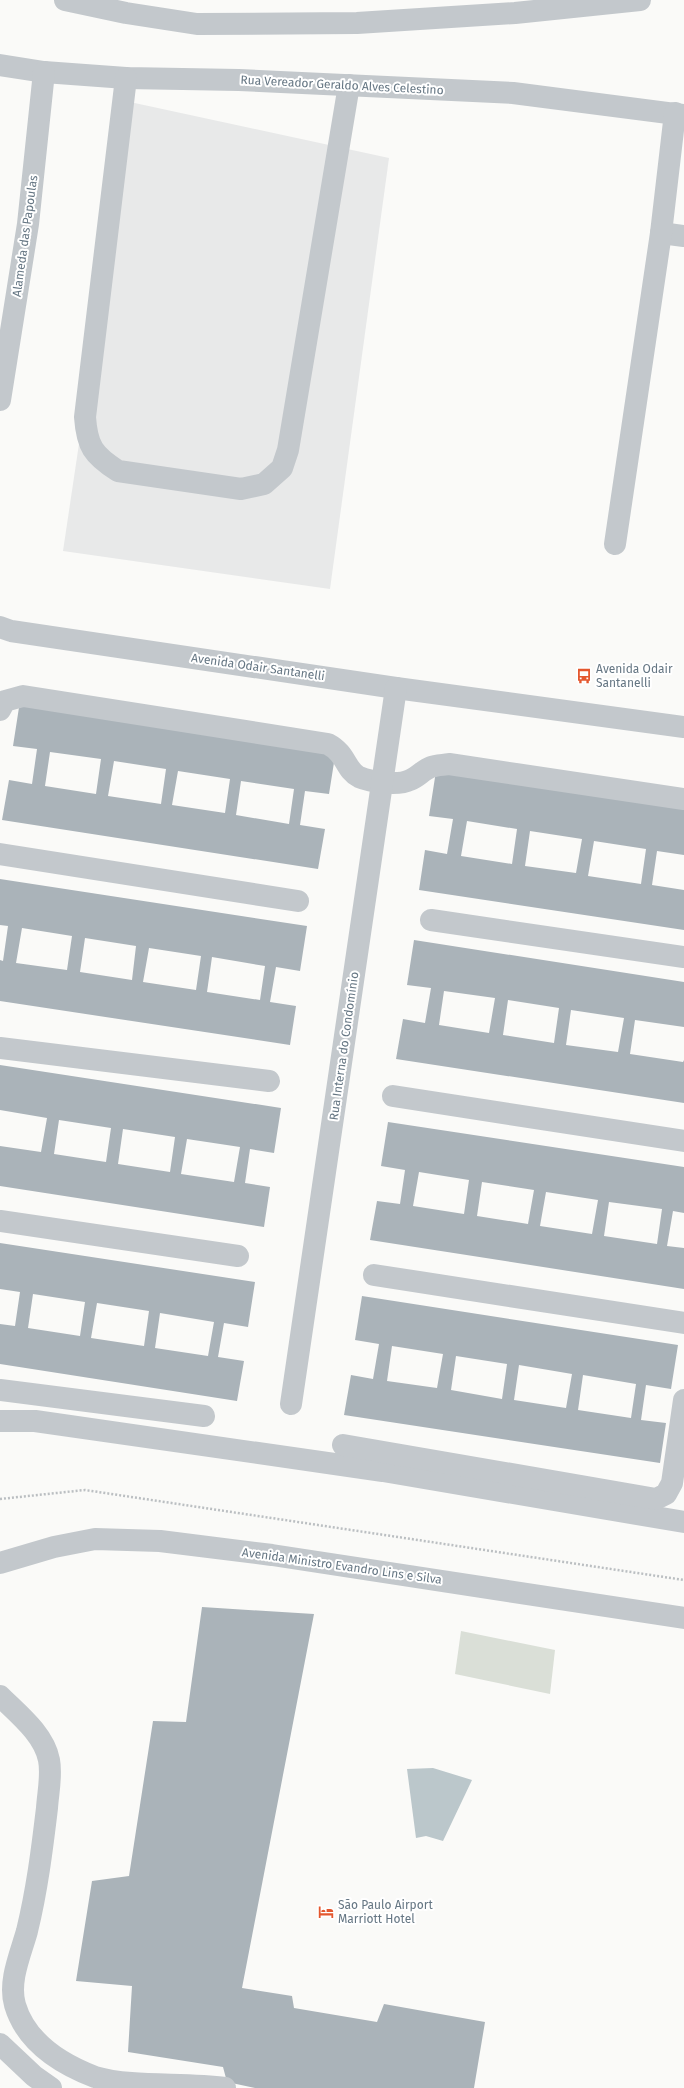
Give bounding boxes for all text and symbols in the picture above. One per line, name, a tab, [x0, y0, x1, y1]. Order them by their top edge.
street label: Rua Vereador Geraldo Alves Celestino	[240, 73, 444, 97]
street label: Alameda das Papoulas	[10, 174, 41, 298]
street label: Avenida Odair Santanelli	[190, 651, 326, 683]
place label: Avenida Odair Santanelli	[596, 662, 673, 690]
bus stop icon: Avenida Odair Santanelli	[575, 667, 593, 685]
street label: Rua Interna do Condomínio	[327, 971, 361, 1121]
street label: Avenida Ministro Evandro Lins e Silva	[241, 1545, 443, 1587]
place label: São Paulo Airport Marriott Hotel	[338, 1898, 433, 1926]
hotel icon: São Paulo Airport Marriott Hotel	[317, 1903, 335, 1921]

